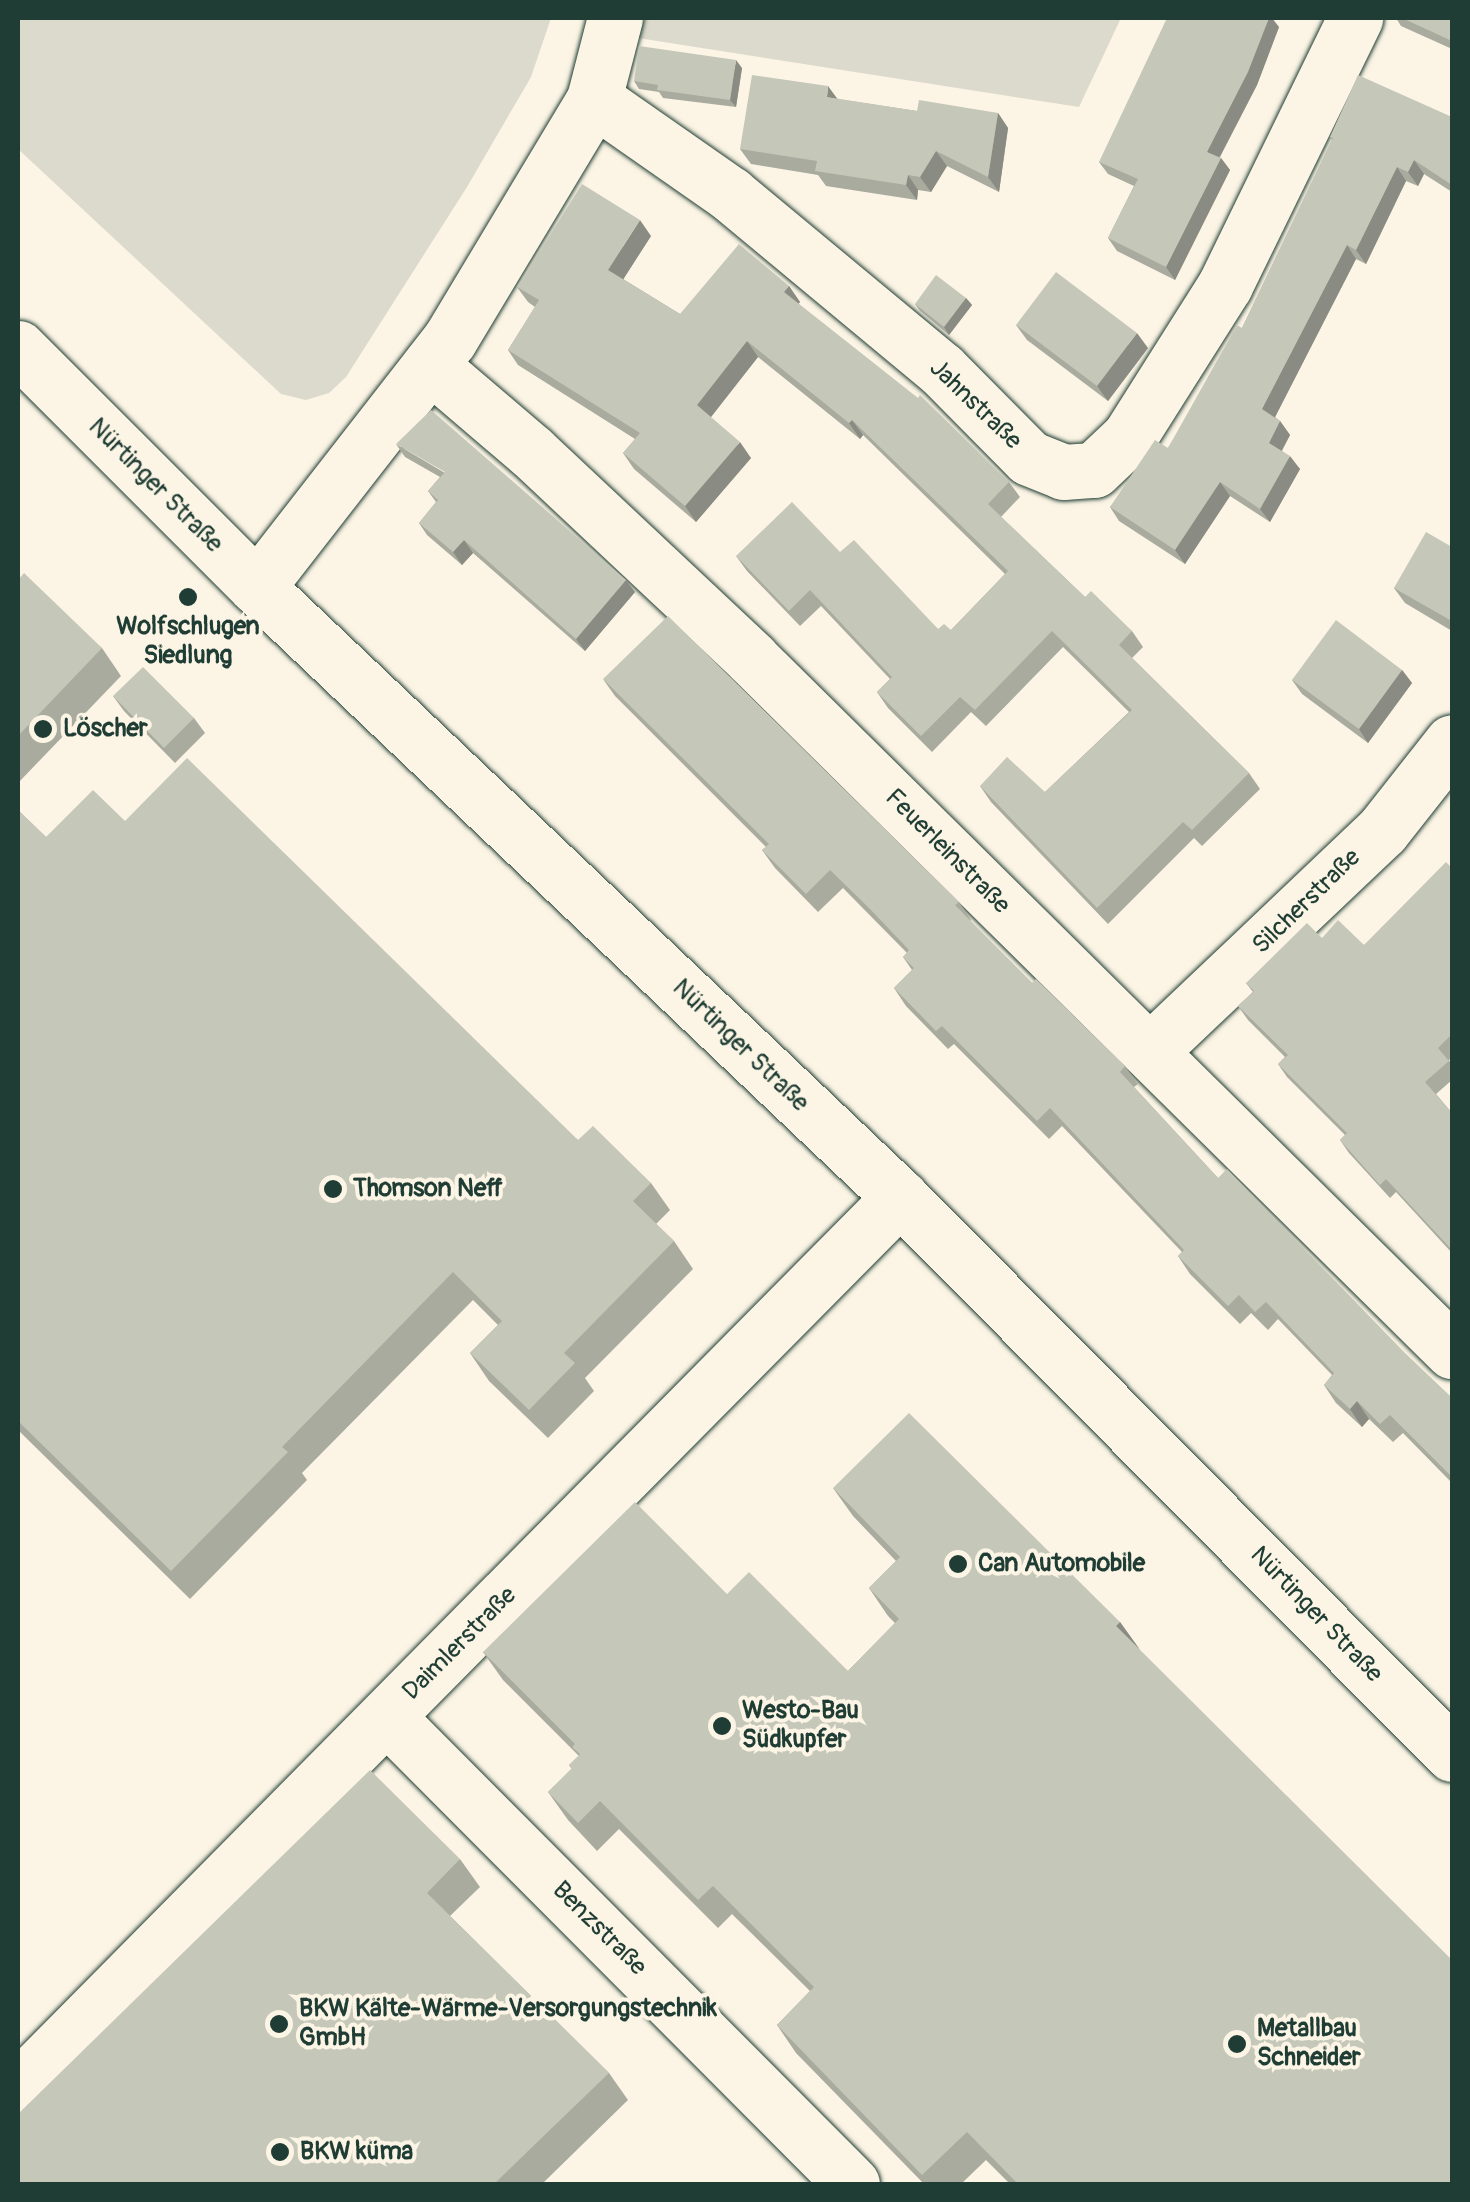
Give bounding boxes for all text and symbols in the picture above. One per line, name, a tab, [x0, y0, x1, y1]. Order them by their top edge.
street label: Jahnstraße	[923, 354, 1027, 456]
street label: Nürtinger Straße	[82, 413, 228, 559]
marker: Wolfschlugen Siedlung	[177, 586, 199, 608]
place label: Wolfschlugen Siedlung	[116, 613, 260, 672]
place label: Löscher	[63, 714, 148, 744]
marker: Löscher	[32, 718, 54, 740]
street label: Feuerleinstraße	[878, 783, 1016, 921]
street label: Silcherstraße	[1247, 843, 1367, 961]
street label: Nürtinger Straße	[666, 974, 814, 1118]
place label: Thomson Neff	[353, 1174, 503, 1204]
marker: Thomson Neff	[322, 1178, 344, 1200]
street label: Nürtinger Straße	[1244, 1541, 1388, 1689]
place label: Can Automobile	[978, 1549, 1145, 1579]
marker: Can Automobile	[947, 1553, 969, 1575]
street label: Daimlerstraße	[397, 1581, 523, 1707]
place label: Westo-Bau Südkupfer	[742, 1697, 859, 1756]
marker: Westo-Bau Südkupfer	[711, 1715, 733, 1737]
street label: Benzstraße	[546, 1876, 652, 1982]
place label: BKW Kälte-Wärme-Versorgungstechnik GmbH	[299, 1995, 717, 2054]
marker: BKW Kälte-Wärme-Versorgungstechnik GmbH	[268, 2013, 290, 2035]
place label: Metallbau Schneider	[1257, 2015, 1361, 2074]
marker: Metallbau Schneider	[1226, 2033, 1248, 2055]
place label: BKW küma	[300, 2137, 413, 2167]
marker: BKW küma	[269, 2141, 291, 2163]

